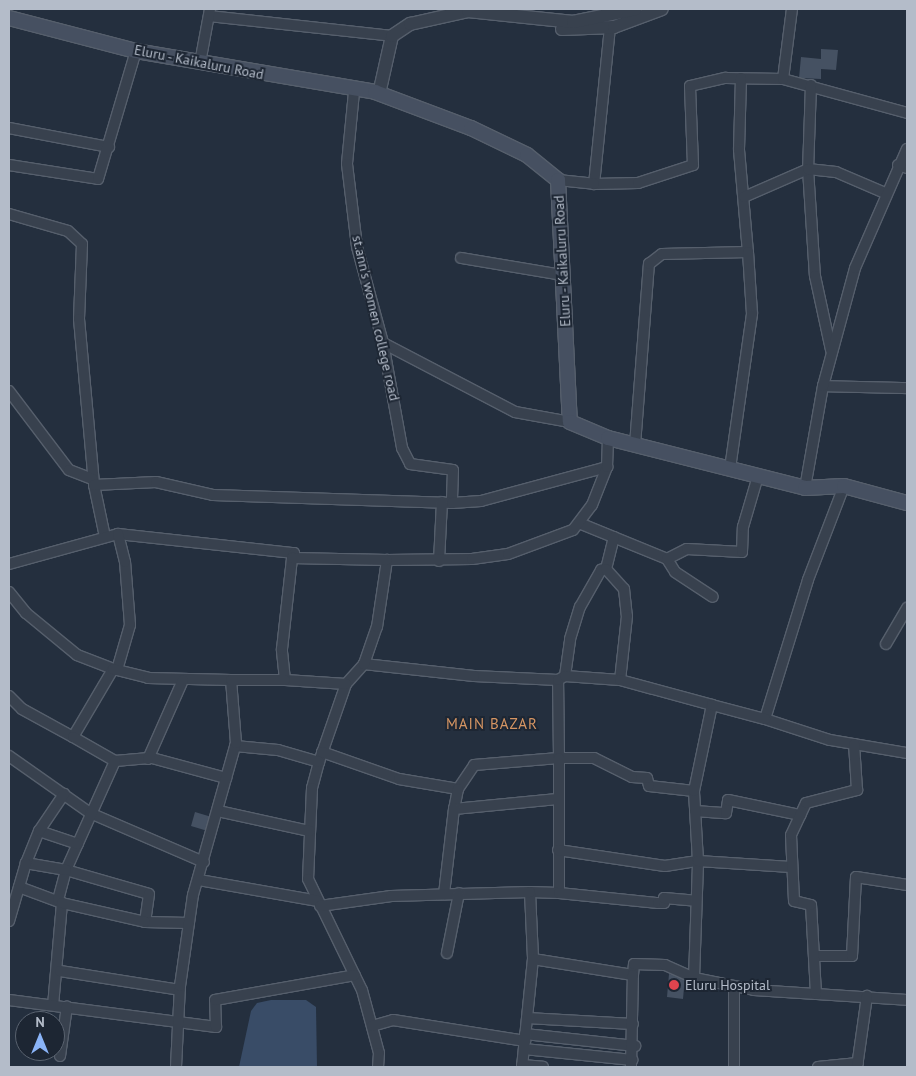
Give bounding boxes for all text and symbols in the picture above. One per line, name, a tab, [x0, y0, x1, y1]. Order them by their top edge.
street label: Eluru - Kaikaluru Road	[132, 41, 266, 83]
street label: Eluru - Kaikaluru Road	[550, 194, 574, 328]
street label: st.ann's women college road	[349, 234, 403, 402]
district label: MAIN BAZAR	[445, 715, 539, 733]
place label: Eluru Hospital	[685, 977, 770, 993]
marker: Eluru Hospital	[667, 978, 681, 992]
north arrow	[15, 1011, 65, 1061]
text: N	[35, 1013, 45, 1031]

